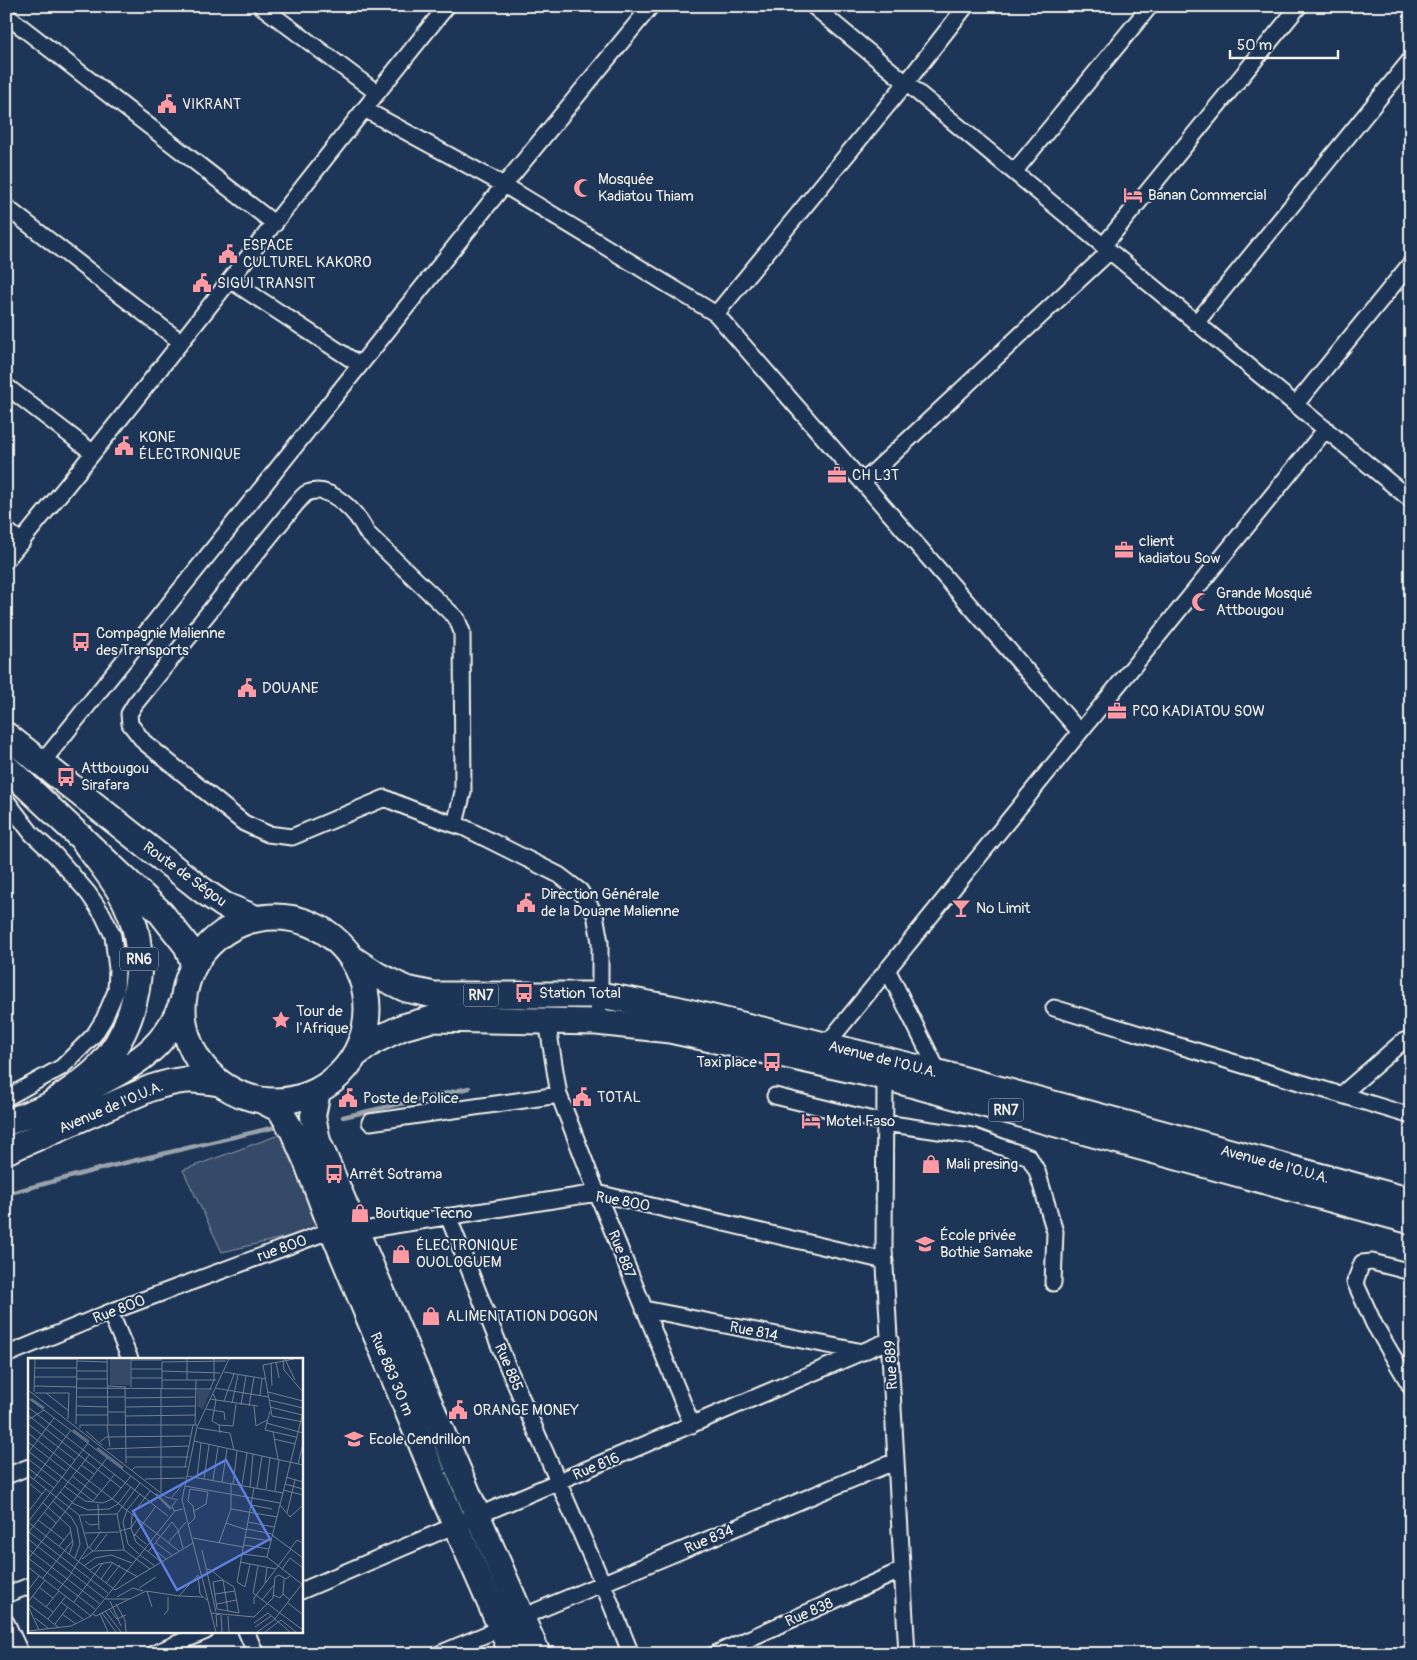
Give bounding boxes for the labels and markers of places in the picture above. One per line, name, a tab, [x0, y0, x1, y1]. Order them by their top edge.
public building icon: VIKRANT	[156, 93, 178, 115]
place label: VIKRANT	[182, 95, 241, 114]
place label: Mosquée Kadiatou Thiam	[598, 170, 694, 206]
mosque icon: Mosquée Kadiatou Thiam	[572, 177, 594, 199]
hotel icon: Banan Commercial	[1122, 184, 1144, 206]
place label: Banan Commercial	[1148, 186, 1267, 205]
place label: ESPACE CULTUREL KAKORO	[243, 236, 371, 272]
public building icon: ESPACE CULTUREL KAKORO	[217, 243, 239, 265]
public building icon: SIGUI TRANSIT	[191, 272, 213, 294]
place label: SIGUI TRANSIT	[217, 274, 316, 293]
place label: KONE ÉLECTRONIQUE	[139, 428, 241, 464]
public building icon: KONE ÉLECTRONIQUE	[113, 435, 135, 457]
office icon: CH L3T	[826, 464, 848, 486]
place label: CH L3T	[852, 466, 899, 485]
place label: client kadiatou Sow	[1139, 532, 1220, 568]
office icon: client kadiatou Sow	[1113, 539, 1135, 561]
place label: Grande Mosqué Attbougou	[1216, 584, 1313, 620]
mosque icon: Grande Mosqué Attbougou	[1190, 591, 1212, 613]
place label: Compagnie Malienne des Transports	[96, 624, 226, 660]
bus stop icon: Compagnie Malienne des Transports	[70, 631, 92, 653]
public building icon: DOUANE	[236, 677, 258, 699]
place label: DOUANE	[262, 679, 319, 698]
office icon: PCO KADIATOU SOW	[1106, 700, 1128, 722]
place label: PCO KADIATOU SOW	[1132, 702, 1265, 721]
place label: Attbougou Sirafara	[81, 759, 149, 795]
bus stop icon: Attbougou Sirafara	[55, 766, 77, 788]
place label: Direction Générale de la Douane Malienne	[541, 885, 680, 921]
public building icon: Direction Générale de la Douane Malienne	[515, 892, 537, 914]
bar icon: No Limit	[950, 897, 972, 919]
place label: No Limit	[976, 899, 1031, 918]
bus stop icon: Station Total	[513, 982, 535, 1004]
place label: Station Total	[539, 984, 621, 1003]
place label: Tour de l'Afrique	[296, 1002, 349, 1038]
place icon: Tour de l'Afrique	[270, 1009, 292, 1031]
bus stop icon: Taxi place	[761, 1051, 783, 1073]
place label: Taxi place	[697, 1053, 758, 1072]
public building icon: TOTAL	[571, 1086, 593, 1108]
public building icon: Poste de Police	[337, 1087, 359, 1109]
place label: TOTAL	[597, 1088, 641, 1107]
place label: Poste de Police	[363, 1089, 459, 1108]
hotel icon: Motel Faso	[800, 1110, 822, 1132]
place label: Motel Faso	[826, 1112, 895, 1131]
shop icon: Mali presing	[920, 1153, 942, 1175]
place label: Mali presing	[946, 1155, 1018, 1174]
bus stop icon: Arrêt Sotrama	[323, 1163, 345, 1185]
place label: Arrêt Sotrama	[349, 1165, 442, 1184]
shop icon: Boutique Tecno	[349, 1202, 371, 1224]
place label: Boutique Tecno	[375, 1204, 472, 1223]
place label: École privée Bothie Samake	[940, 1226, 1033, 1262]
school or university icon: École privée Bothie Samake	[914, 1233, 936, 1255]
place label: ÉLECTRONIQUE OUOLOGUEM	[416, 1236, 518, 1272]
shop icon: ÉLECTRONIQUE OUOLOGUEM	[390, 1243, 412, 1265]
shop icon: ALIMENTATION DOGON	[420, 1305, 442, 1327]
place label: ALIMENTATION DOGON	[446, 1307, 598, 1326]
public building icon: ORANGE MONEY	[447, 1399, 469, 1421]
place label: ORANGE MONEY	[473, 1401, 579, 1420]
school or university icon: Ecole Cendrillon	[343, 1428, 365, 1450]
place label: Ecole Cendrillon	[369, 1430, 470, 1449]

